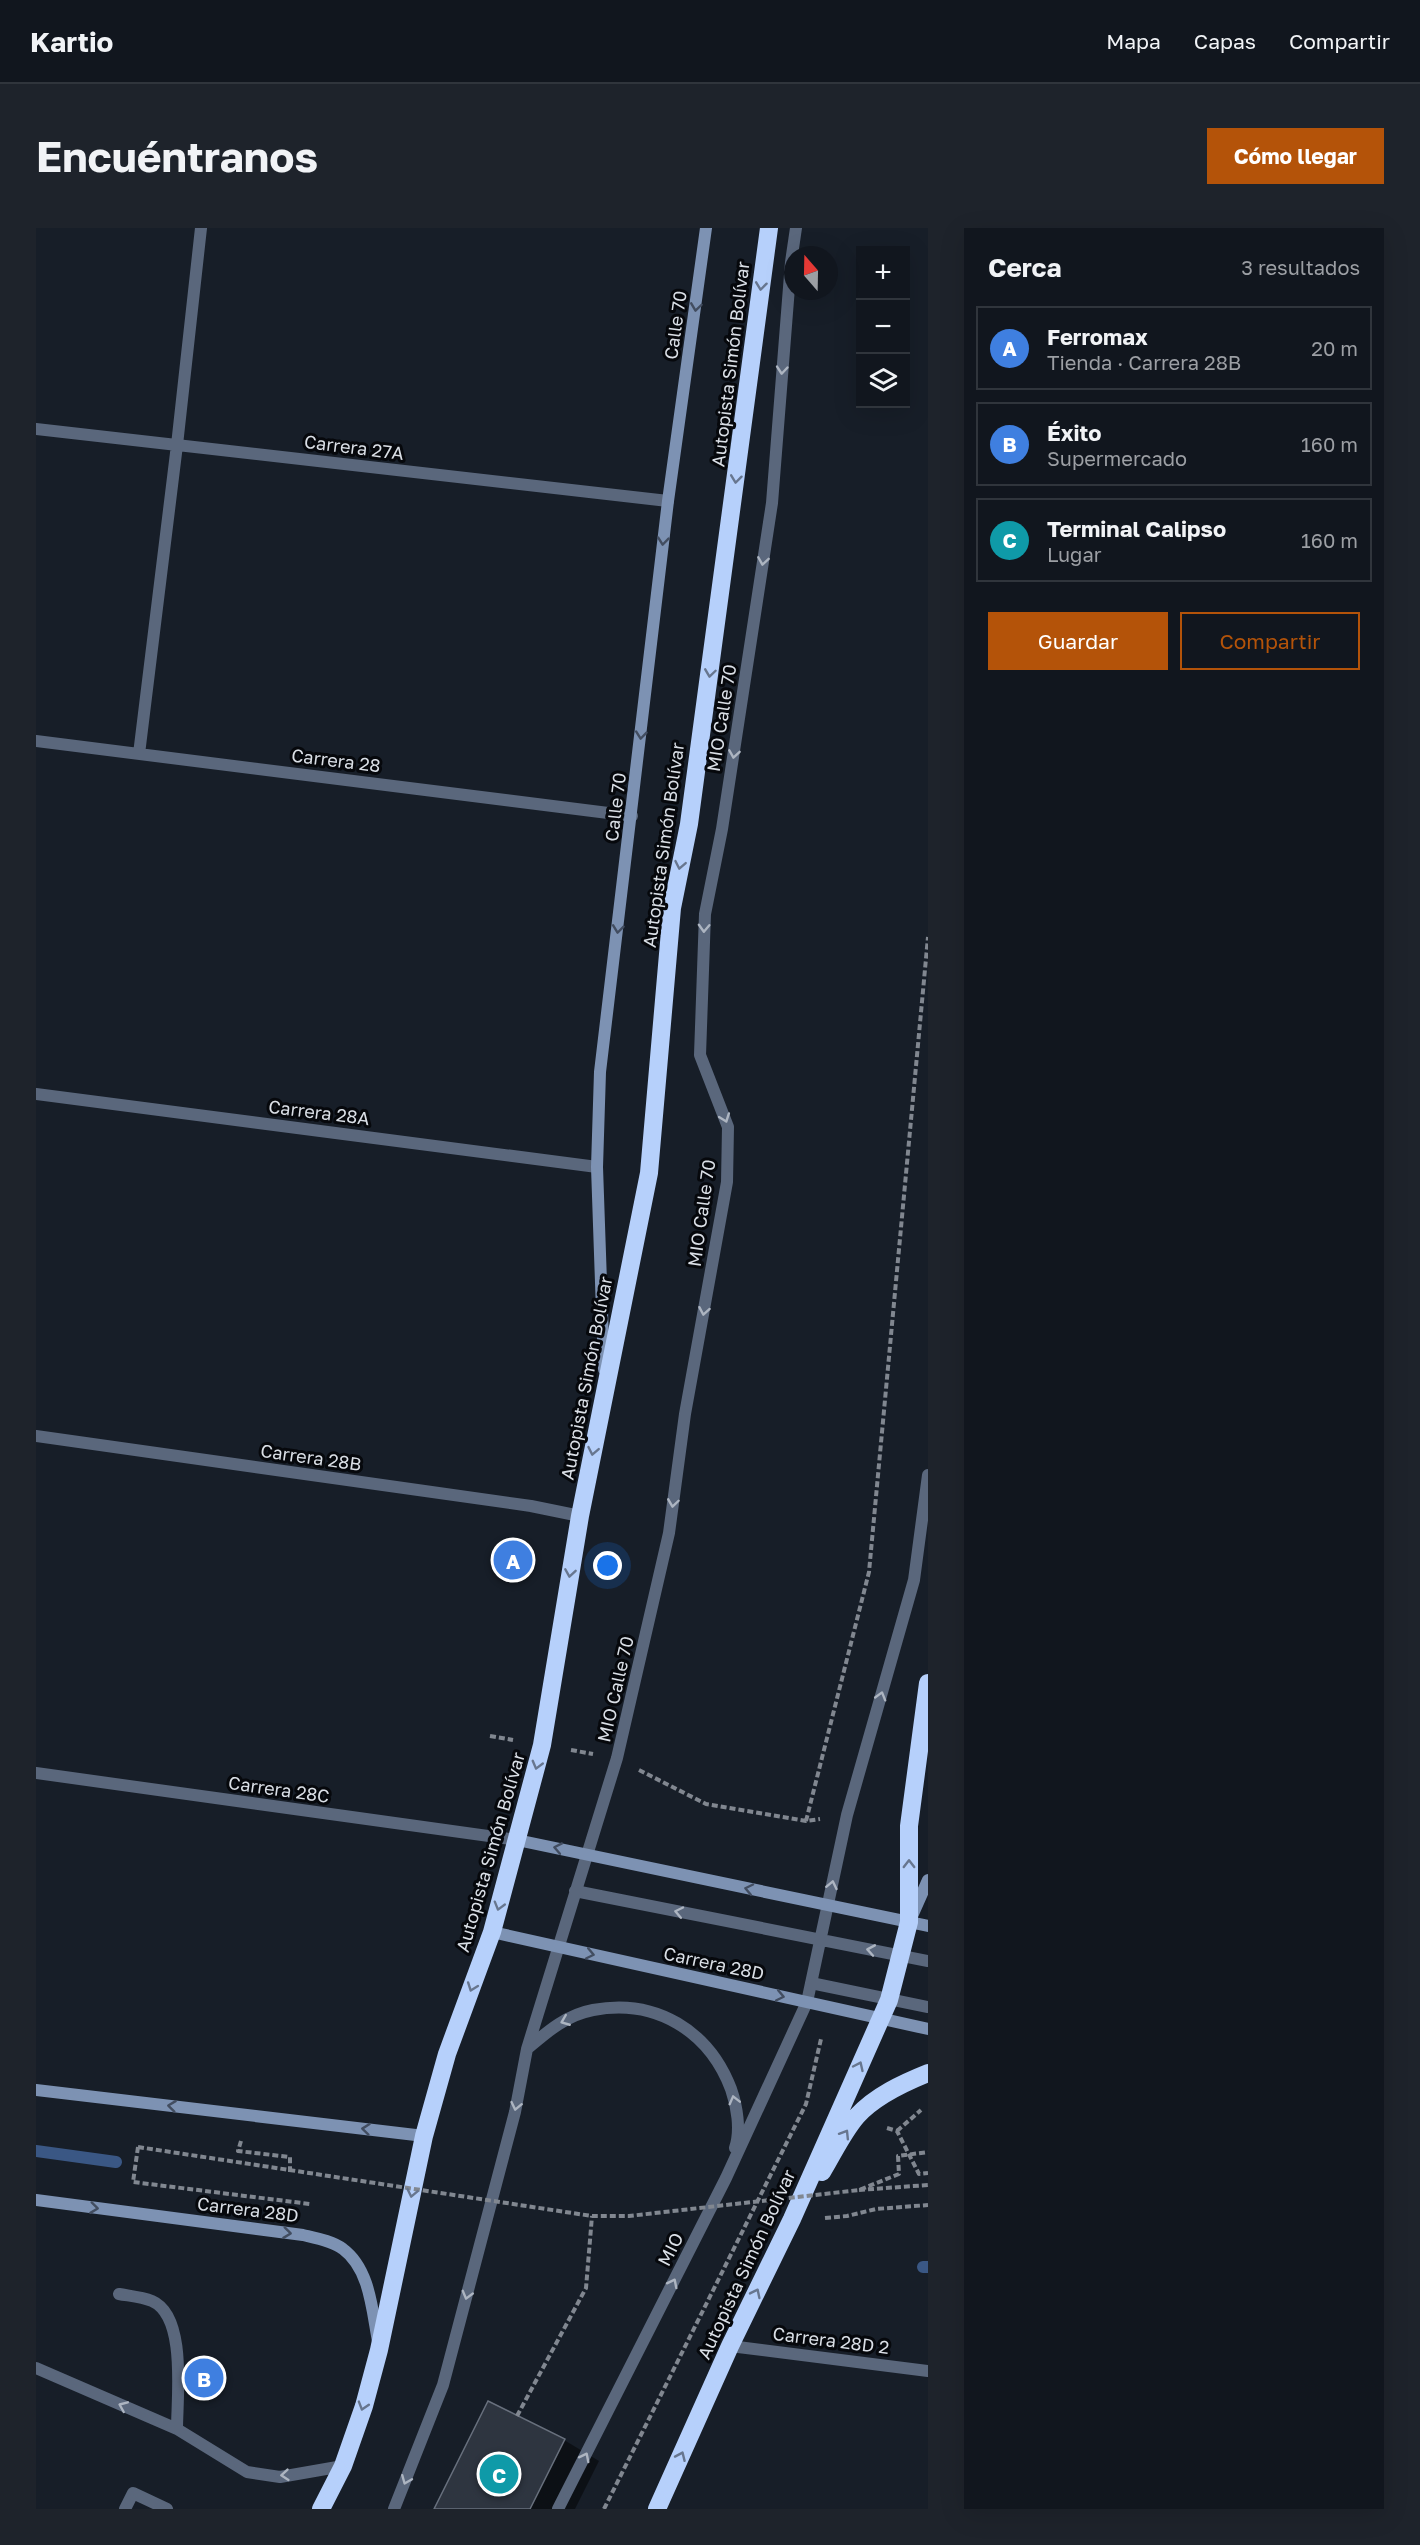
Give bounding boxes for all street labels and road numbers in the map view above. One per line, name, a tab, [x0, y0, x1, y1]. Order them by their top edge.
street label: Autopista Simón Bolívar	[706, 260, 754, 468]
street label: Calle 70	[659, 289, 691, 361]
street label: Carrera 27A	[303, 430, 405, 464]
street label: MIO Calle 70	[702, 663, 740, 773]
street label: Autopista Simón Bolívar	[638, 741, 688, 949]
street label: Carrera 28	[290, 744, 382, 776]
street label: Calle 70	[600, 771, 630, 843]
street label: Carrera 28A	[267, 1095, 371, 1129]
street label: MIO Calle 70	[683, 1158, 719, 1268]
street label: Autopista Simón Bolívar	[555, 1274, 617, 1482]
street label: Carrera 28B	[259, 1439, 363, 1475]
street label: MIO Calle 70	[592, 1634, 638, 1744]
street label: Autopista Simón Bolívar	[451, 1750, 529, 1954]
street label: Carrera 28C	[227, 1771, 331, 1807]
street label: Carrera 28D	[662, 1942, 766, 1984]
street label: Autopista Simón Bolívar	[692, 2166, 800, 2362]
street label: Carrera 28D	[196, 2192, 300, 2226]
street label: MIO	[652, 2229, 688, 2269]
street label: Carrera 28D 2	[772, 2322, 890, 2358]

